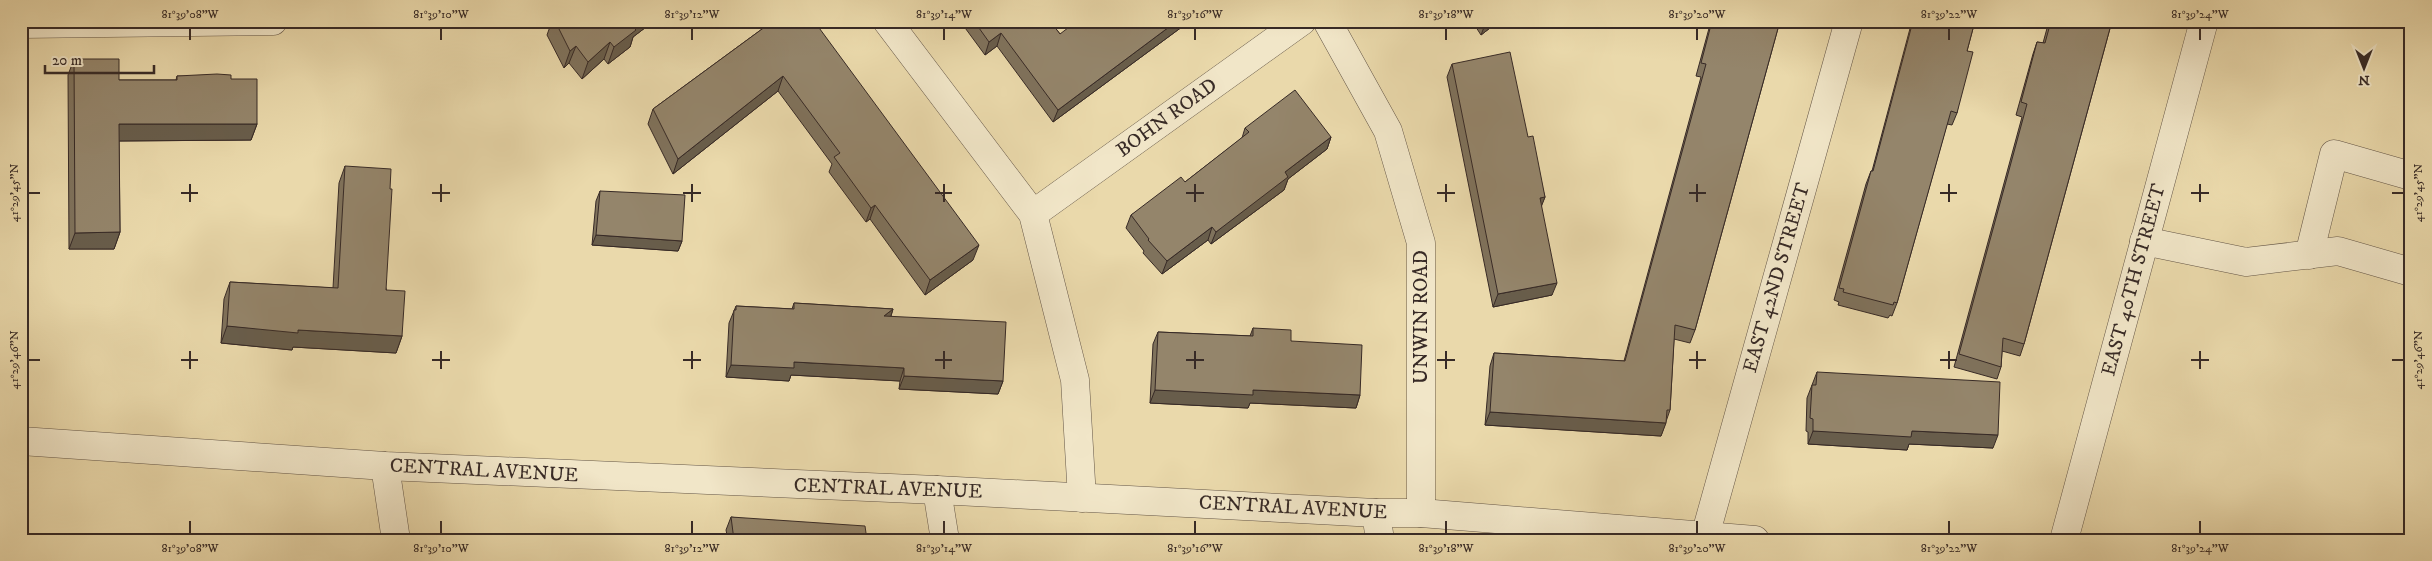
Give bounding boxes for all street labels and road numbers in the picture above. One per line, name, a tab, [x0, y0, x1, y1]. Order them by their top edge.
street label: BOHN ROAD	[1112, 73, 1223, 163]
street label: EAST 42ND STREET	[1738, 180, 1816, 376]
street label: EAST 40TH STREET	[2096, 181, 2172, 379]
street label: UNWIN ROAD	[1409, 250, 1434, 384]
street label: CENTRAL AVENUE	[389, 454, 579, 488]
street label: CENTRAL AVENUE	[793, 473, 983, 505]
street label: CENTRAL AVENUE	[1198, 491, 1388, 525]

